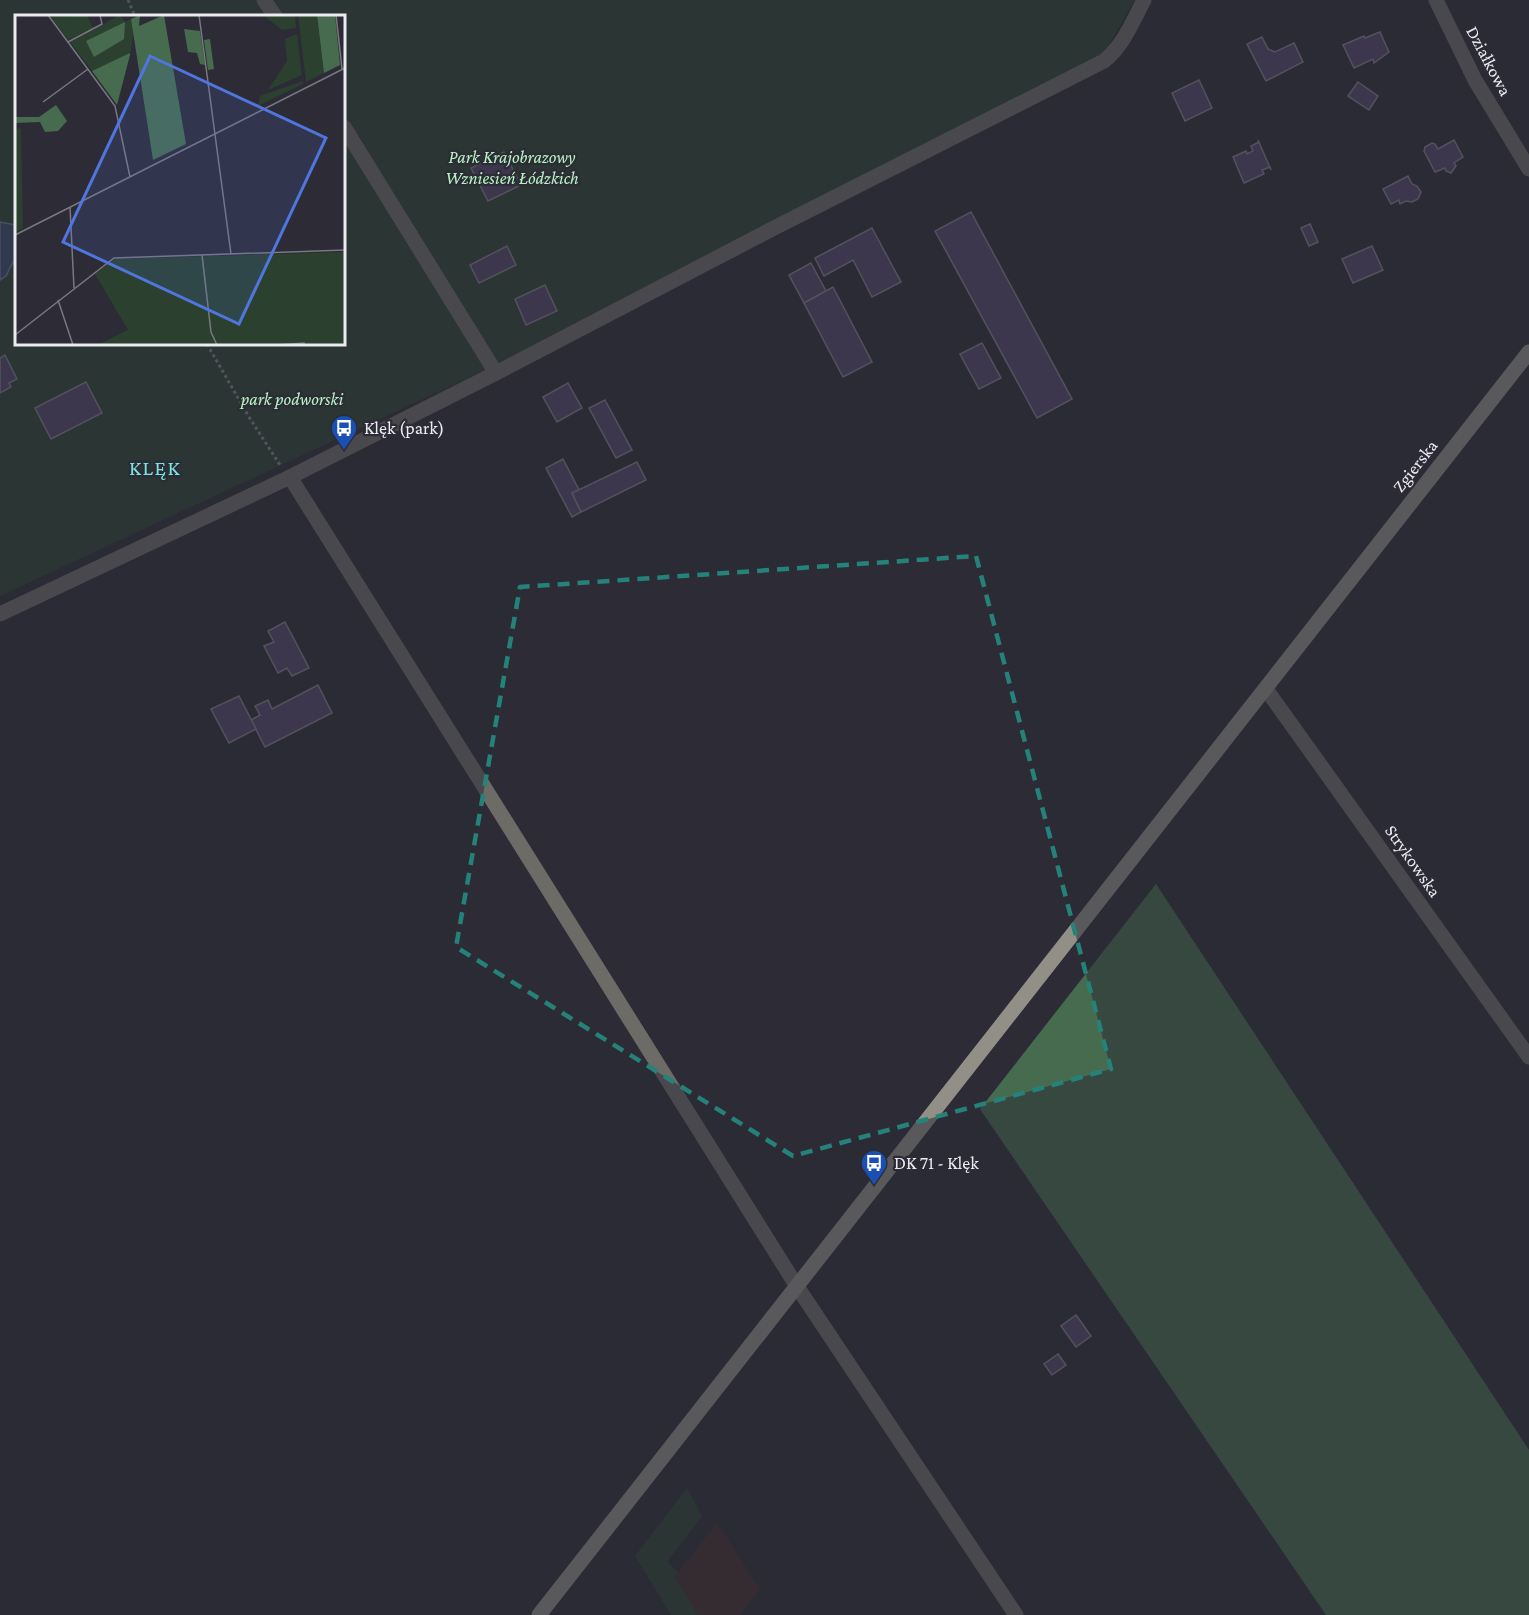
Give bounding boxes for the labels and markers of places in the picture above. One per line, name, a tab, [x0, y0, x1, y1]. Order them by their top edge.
bus stop icon: Klęk (park)	[329, 413, 359, 451]
place label: Klęk (park)	[364, 418, 444, 439]
bus stop icon: DK 71 - Klęk	[859, 1148, 889, 1186]
place label: DK 71 - Klęk	[894, 1153, 979, 1173]

